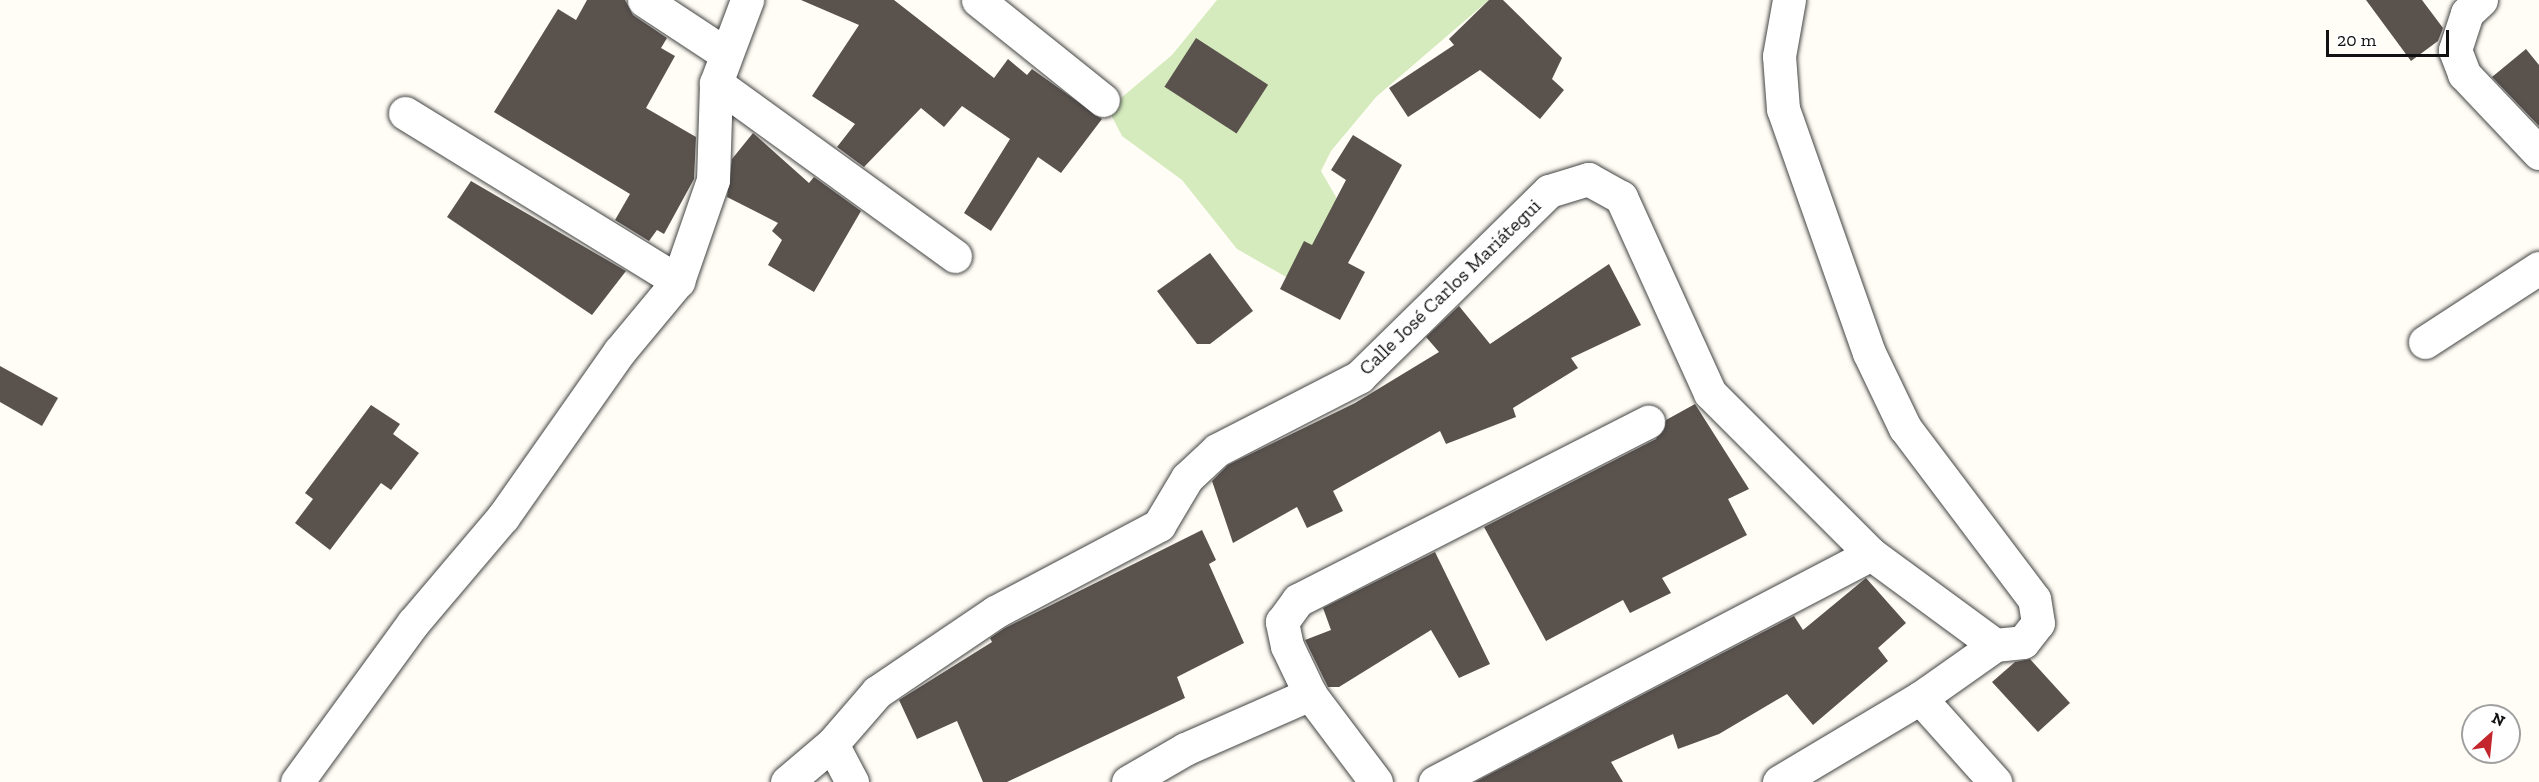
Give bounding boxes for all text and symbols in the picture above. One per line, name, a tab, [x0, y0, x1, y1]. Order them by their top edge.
scale bar	[2329, 18, 2452, 56]
text: 20 m	[2337, 29, 2376, 51]
street label: Calle José Carlos Mariátegui	[1354, 194, 1546, 380]
north arrow	[2461, 704, 2521, 764]
text: N	[2489, 708, 2508, 731]

